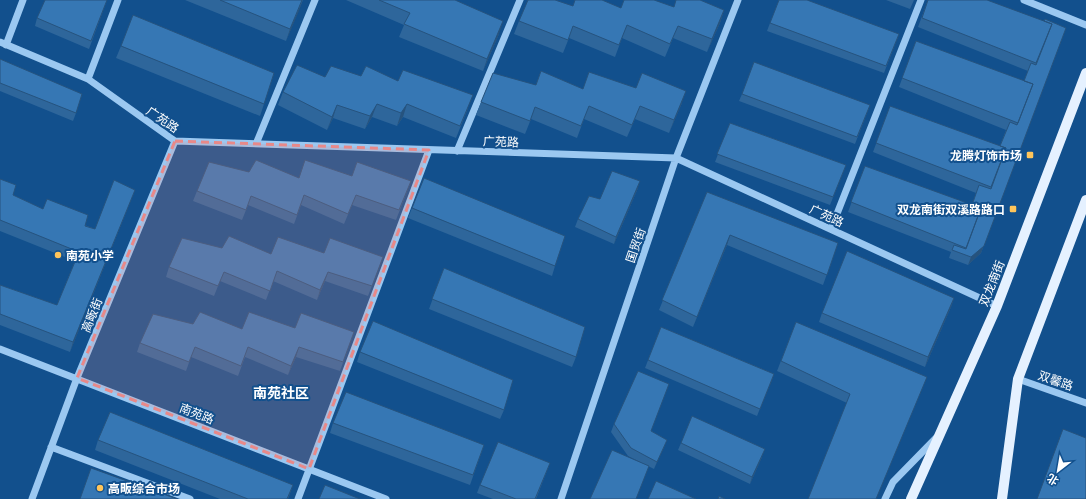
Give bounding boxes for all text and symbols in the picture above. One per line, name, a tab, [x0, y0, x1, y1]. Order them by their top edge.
street label: 广苑路	[144, 103, 182, 135]
street label: 广苑路	[483, 133, 519, 149]
place label: 龙腾灯饰市场	[950, 148, 1022, 162]
marker: 龙腾灯饰市场	[1025, 150, 1035, 160]
street label: 广苑路	[808, 201, 846, 229]
place label: 双龙南街双溪路路口	[897, 202, 1005, 216]
marker: 双龙南街双溪路路口	[1008, 204, 1018, 214]
street label: 国贸街	[623, 226, 647, 264]
place label: 南苑小学	[66, 248, 114, 262]
marker: 南苑小学	[53, 250, 63, 260]
street label: 双龙南街	[976, 258, 1006, 308]
street label: 高畈街	[78, 296, 104, 334]
street label: 双馨路	[1037, 368, 1075, 392]
district label: 南苑社区	[253, 384, 309, 401]
street label: 南苑路	[178, 400, 216, 426]
north arrow	[1038, 451, 1078, 491]
text: 北	[1045, 472, 1061, 488]
place label: 高畈综合市场	[108, 481, 180, 495]
marker: 高畈综合市场	[95, 483, 105, 493]

